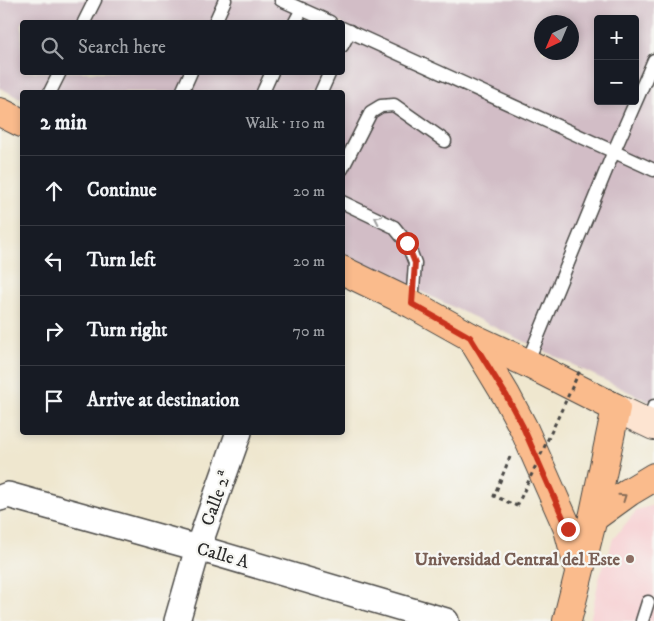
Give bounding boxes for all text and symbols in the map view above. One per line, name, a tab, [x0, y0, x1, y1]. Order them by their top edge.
north arrow	[534, 15, 579, 60]
map controls	[594, 15, 639, 105]
button: +	[594, 15, 639, 60]
search box	[20, 20, 345, 75]
icon: search	[38, 34, 66, 62]
text: Search here	[78, 36, 166, 59]
button: −	[594, 60, 639, 105]
text: 2 min	[40, 110, 87, 136]
text: Walk · 110 m	[245, 113, 325, 133]
icon: ahead	[40, 177, 68, 205]
text: Continue	[87, 179, 157, 202]
text: 20 m	[293, 181, 325, 201]
one-way arrow	[374, 215, 383, 226]
route start	[396, 232, 419, 255]
icon: left	[40, 247, 68, 275]
text: Turn left	[87, 249, 156, 272]
text: 20 m	[293, 251, 325, 271]
icon: right	[40, 317, 68, 345]
text: Turn right	[87, 319, 167, 342]
text: 70 m	[293, 321, 325, 341]
icon: arrive	[40, 387, 68, 415]
text: Arrive at destination	[87, 389, 239, 412]
street label: Calle 2ª	[197, 468, 237, 529]
one-way arrow	[617, 494, 627, 503]
route end	[557, 518, 580, 541]
street label: Calle A	[194, 538, 252, 574]
place label: Universidad Central del Este	[415, 549, 621, 571]
marker: Universidad Central del Este	[624, 553, 636, 565]

